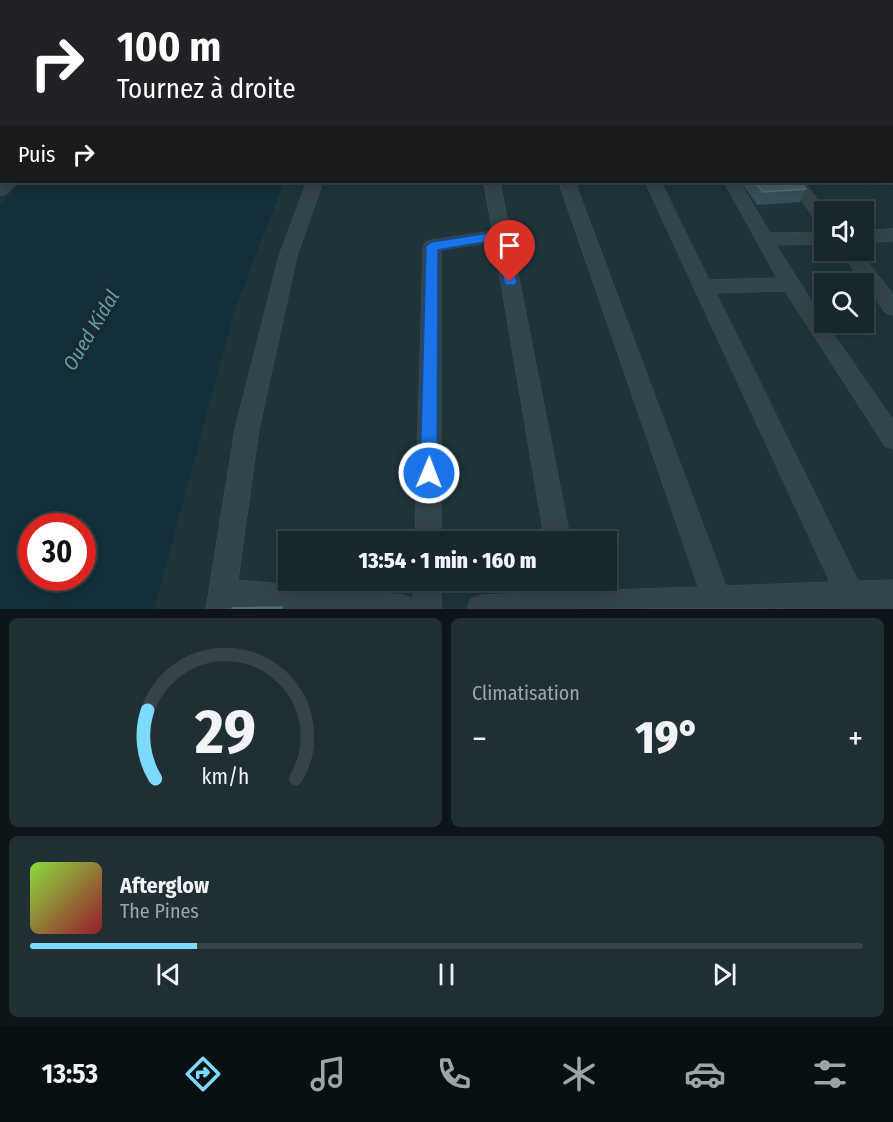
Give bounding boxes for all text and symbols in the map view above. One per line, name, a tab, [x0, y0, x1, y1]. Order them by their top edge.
text: 100 m	[117, 22, 221, 72]
icon: right	[18, 24, 96, 102]
text: Tournez à droite	[117, 73, 296, 105]
icon: right	[67, 138, 100, 171]
text: Puis	[18, 141, 55, 168]
map controls	[814, 201, 874, 333]
button: sound	[814, 201, 874, 261]
pin	[484, 220, 535, 282]
icon: arrive	[493, 229, 526, 262]
button: search	[814, 273, 874, 333]
water label: Oued Kidal	[58, 286, 124, 374]
position arrow	[397, 441, 461, 505]
speed limit sign: 30	[18, 513, 96, 591]
text: 13:54 · 1 min · 160 m	[358, 547, 537, 574]
text: Climatisation	[472, 681, 580, 705]
text: 29	[194, 695, 256, 770]
text: 19°	[635, 711, 700, 765]
text: −	[472, 719, 487, 759]
text: +	[848, 719, 863, 759]
text: km/h	[202, 765, 249, 791]
text: Afterglow	[120, 872, 209, 899]
text: The Pines	[120, 899, 199, 923]
icon: previous	[152, 958, 185, 991]
icon: pause	[430, 958, 463, 991]
icon: next	[708, 958, 741, 991]
icon: directions	[182, 1053, 224, 1095]
icon: music	[307, 1053, 349, 1095]
icon: phone	[433, 1053, 475, 1095]
icon: climate	[558, 1053, 600, 1095]
icon: car	[684, 1053, 726, 1095]
icon: filters	[809, 1053, 851, 1095]
text: 13:53	[42, 1058, 98, 1090]

